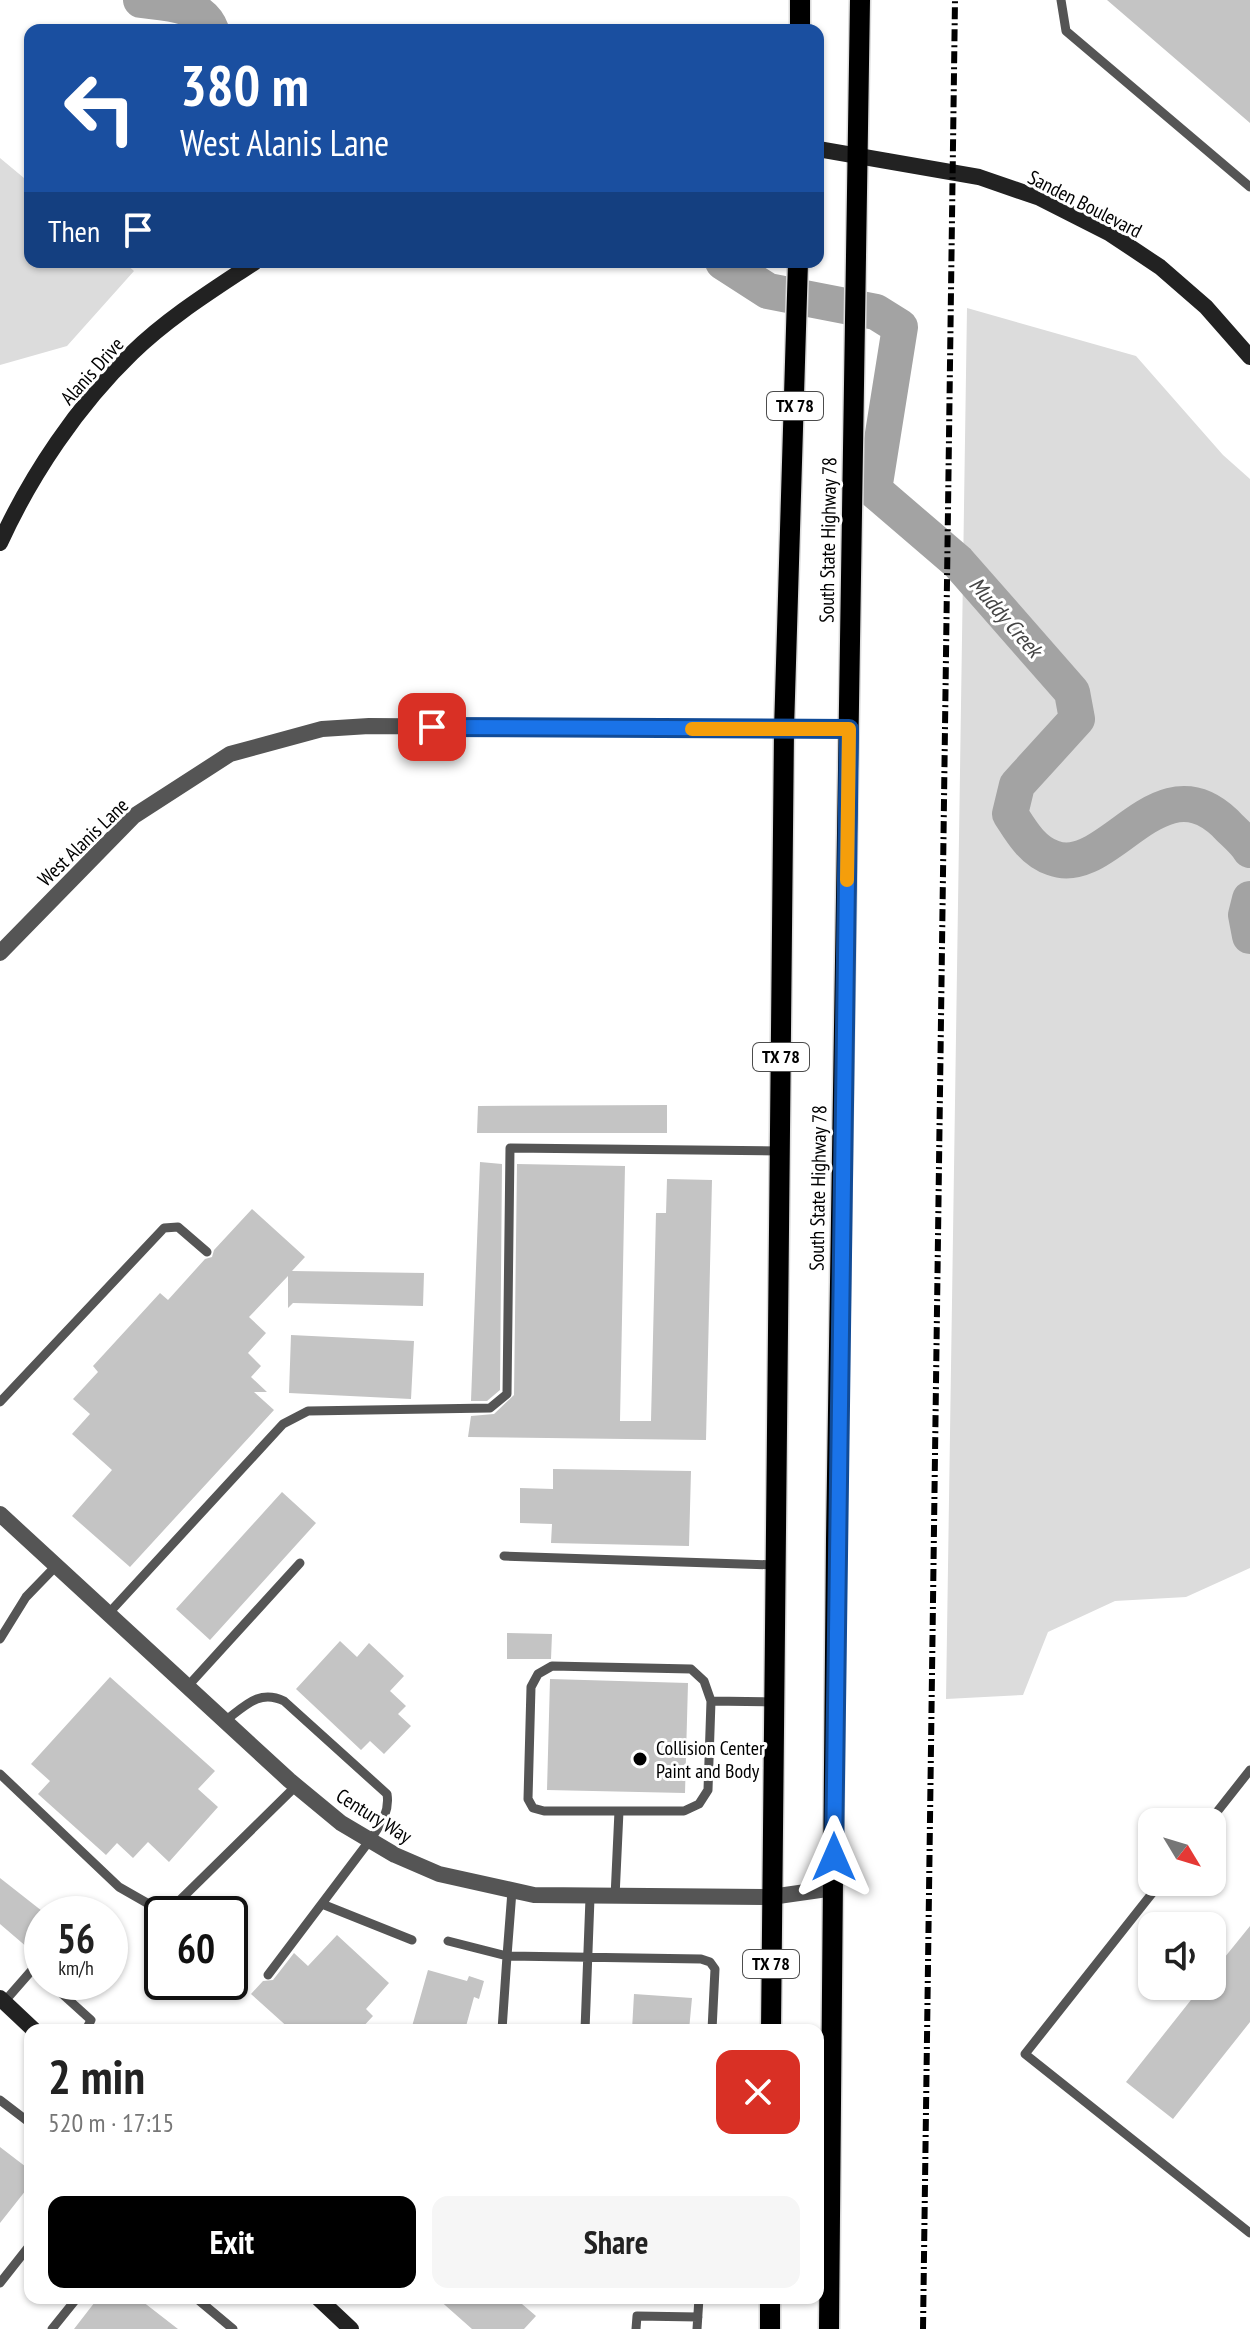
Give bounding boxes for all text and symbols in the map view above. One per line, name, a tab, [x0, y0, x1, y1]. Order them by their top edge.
text: 380 m	[180, 49, 309, 121]
icon: left	[48, 56, 152, 160]
text: West Alanis Lane	[180, 119, 389, 166]
street label: Sanden Boulevard	[1024, 164, 1146, 244]
icon: arrive	[116, 208, 160, 252]
text: Then	[48, 211, 100, 250]
street label: Alanis Drive	[55, 332, 129, 410]
road number: TX 78	[767, 392, 823, 420]
street label: South State Highway 78	[814, 457, 842, 623]
water label: Muddy Creek	[964, 571, 1050, 665]
pin	[398, 693, 466, 761]
icon: arrive	[410, 705, 454, 749]
street label: West Alanis Lane	[32, 792, 134, 892]
road number: TX 78	[753, 1043, 809, 1071]
street label: South State Highway 78	[804, 1105, 832, 1271]
place label: Collision Center Paint and Body	[656, 1735, 765, 1784]
marker: Collision Center Paint and Body	[631, 1750, 649, 1768]
street label: Century Way	[331, 1783, 417, 1850]
north arrow	[1138, 1808, 1226, 1896]
map controls	[1138, 1808, 1226, 2000]
position arrow	[792, 1815, 876, 1899]
speed limit sign: 60	[144, 1896, 248, 2000]
text: 56	[57, 1912, 95, 1964]
button: sound	[1138, 1912, 1226, 2000]
road number: TX 78	[743, 1950, 799, 1978]
text: km/h	[58, 1955, 94, 1981]
text: 2 min	[48, 2045, 145, 2107]
button: close	[716, 2050, 800, 2134]
text: 520 m · 17:15	[48, 2106, 174, 2139]
button: Exit	[48, 2196, 416, 2288]
button: Share	[432, 2196, 800, 2288]

